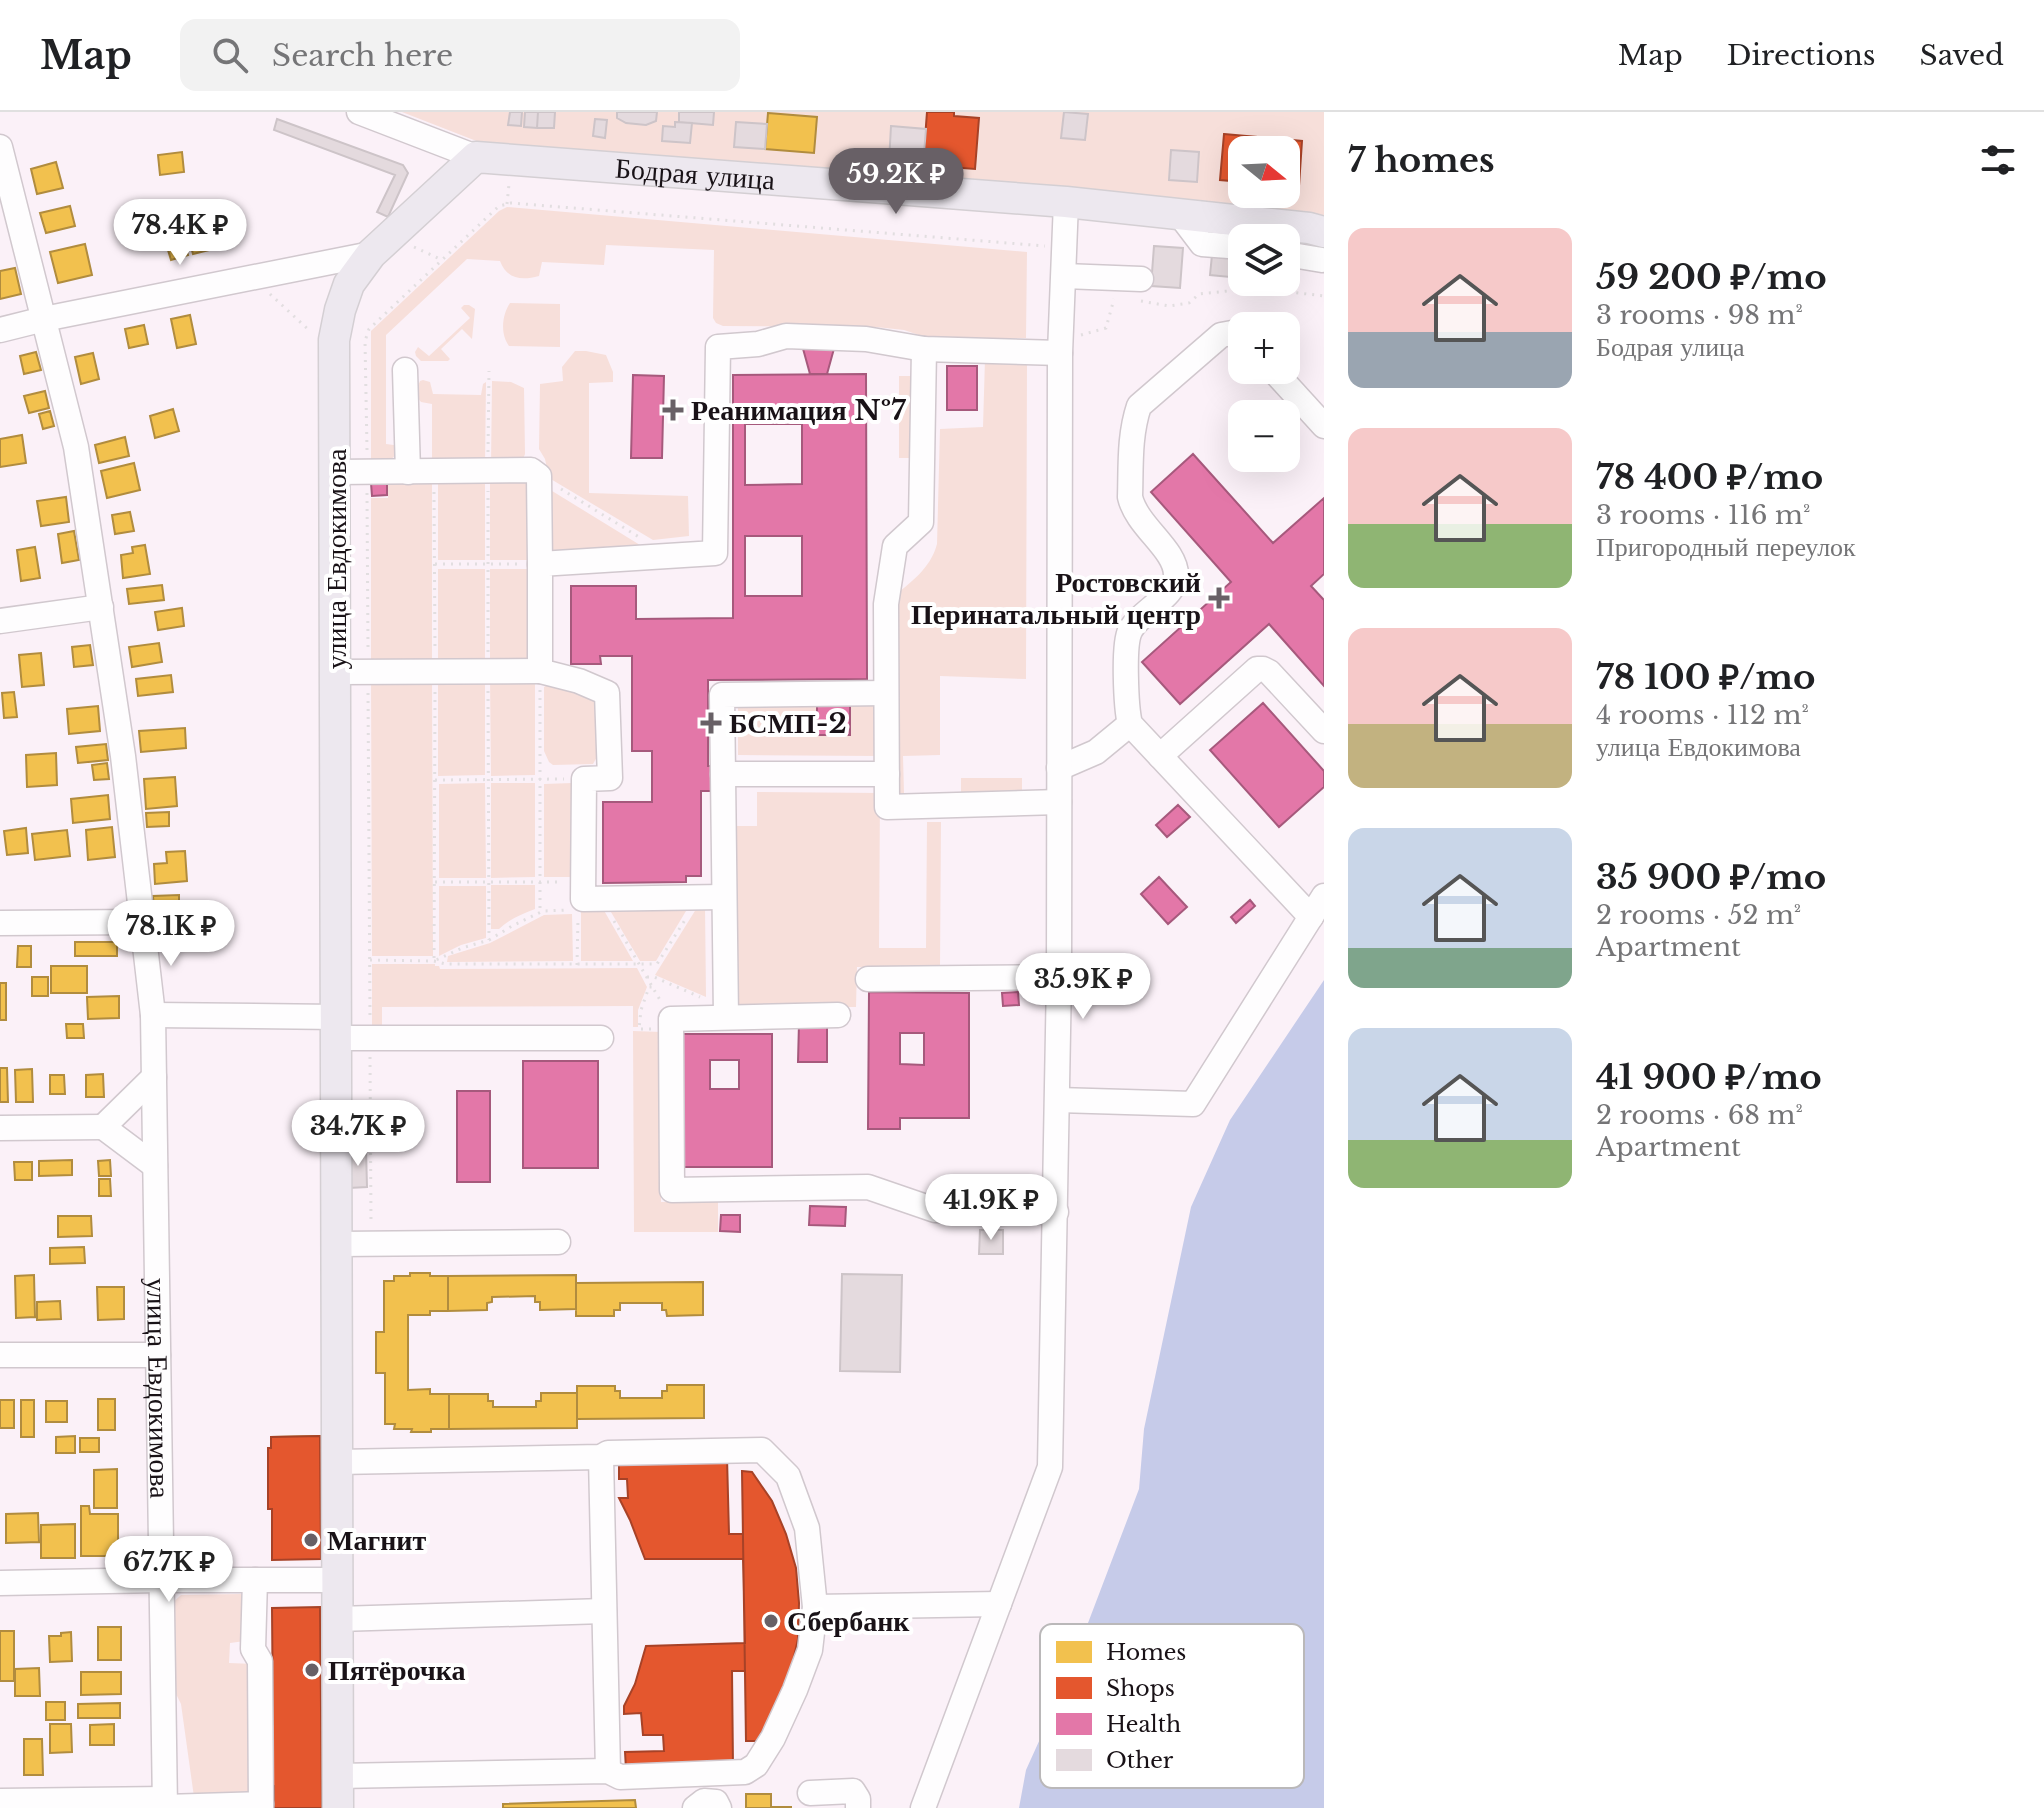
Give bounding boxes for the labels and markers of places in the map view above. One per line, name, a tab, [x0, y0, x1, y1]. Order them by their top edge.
pin: 59.2K ₽	[822, 148, 970, 216]
pin: 78.4K ₽	[106, 199, 254, 267]
place label: Реанимация №7	[691, 393, 906, 428]
marker: Реанимация №7	[662, 399, 684, 421]
place label: Ростовский Перинатальный центр	[911, 565, 1201, 632]
marker: Ростовский Перинатальный центр	[1208, 587, 1230, 609]
place label: БСМП-2	[729, 706, 847, 741]
marker: БСМП-2	[700, 712, 722, 734]
pin: 78.1K ₽	[97, 900, 245, 968]
pin: 35.9K ₽	[1009, 953, 1157, 1021]
pin: 34.7K ₽	[284, 1100, 432, 1168]
pin: 41.9K ₽	[917, 1174, 1065, 1242]
place label: Магнит	[327, 1523, 426, 1558]
marker: Магнит	[302, 1531, 320, 1549]
pin: 67.7K ₽	[95, 1536, 243, 1604]
place label: Сбербанк	[787, 1604, 910, 1639]
marker: Сбербанк	[762, 1612, 780, 1630]
place label: Пятёрочка	[328, 1653, 465, 1688]
marker: Пятёрочка	[303, 1661, 321, 1679]

